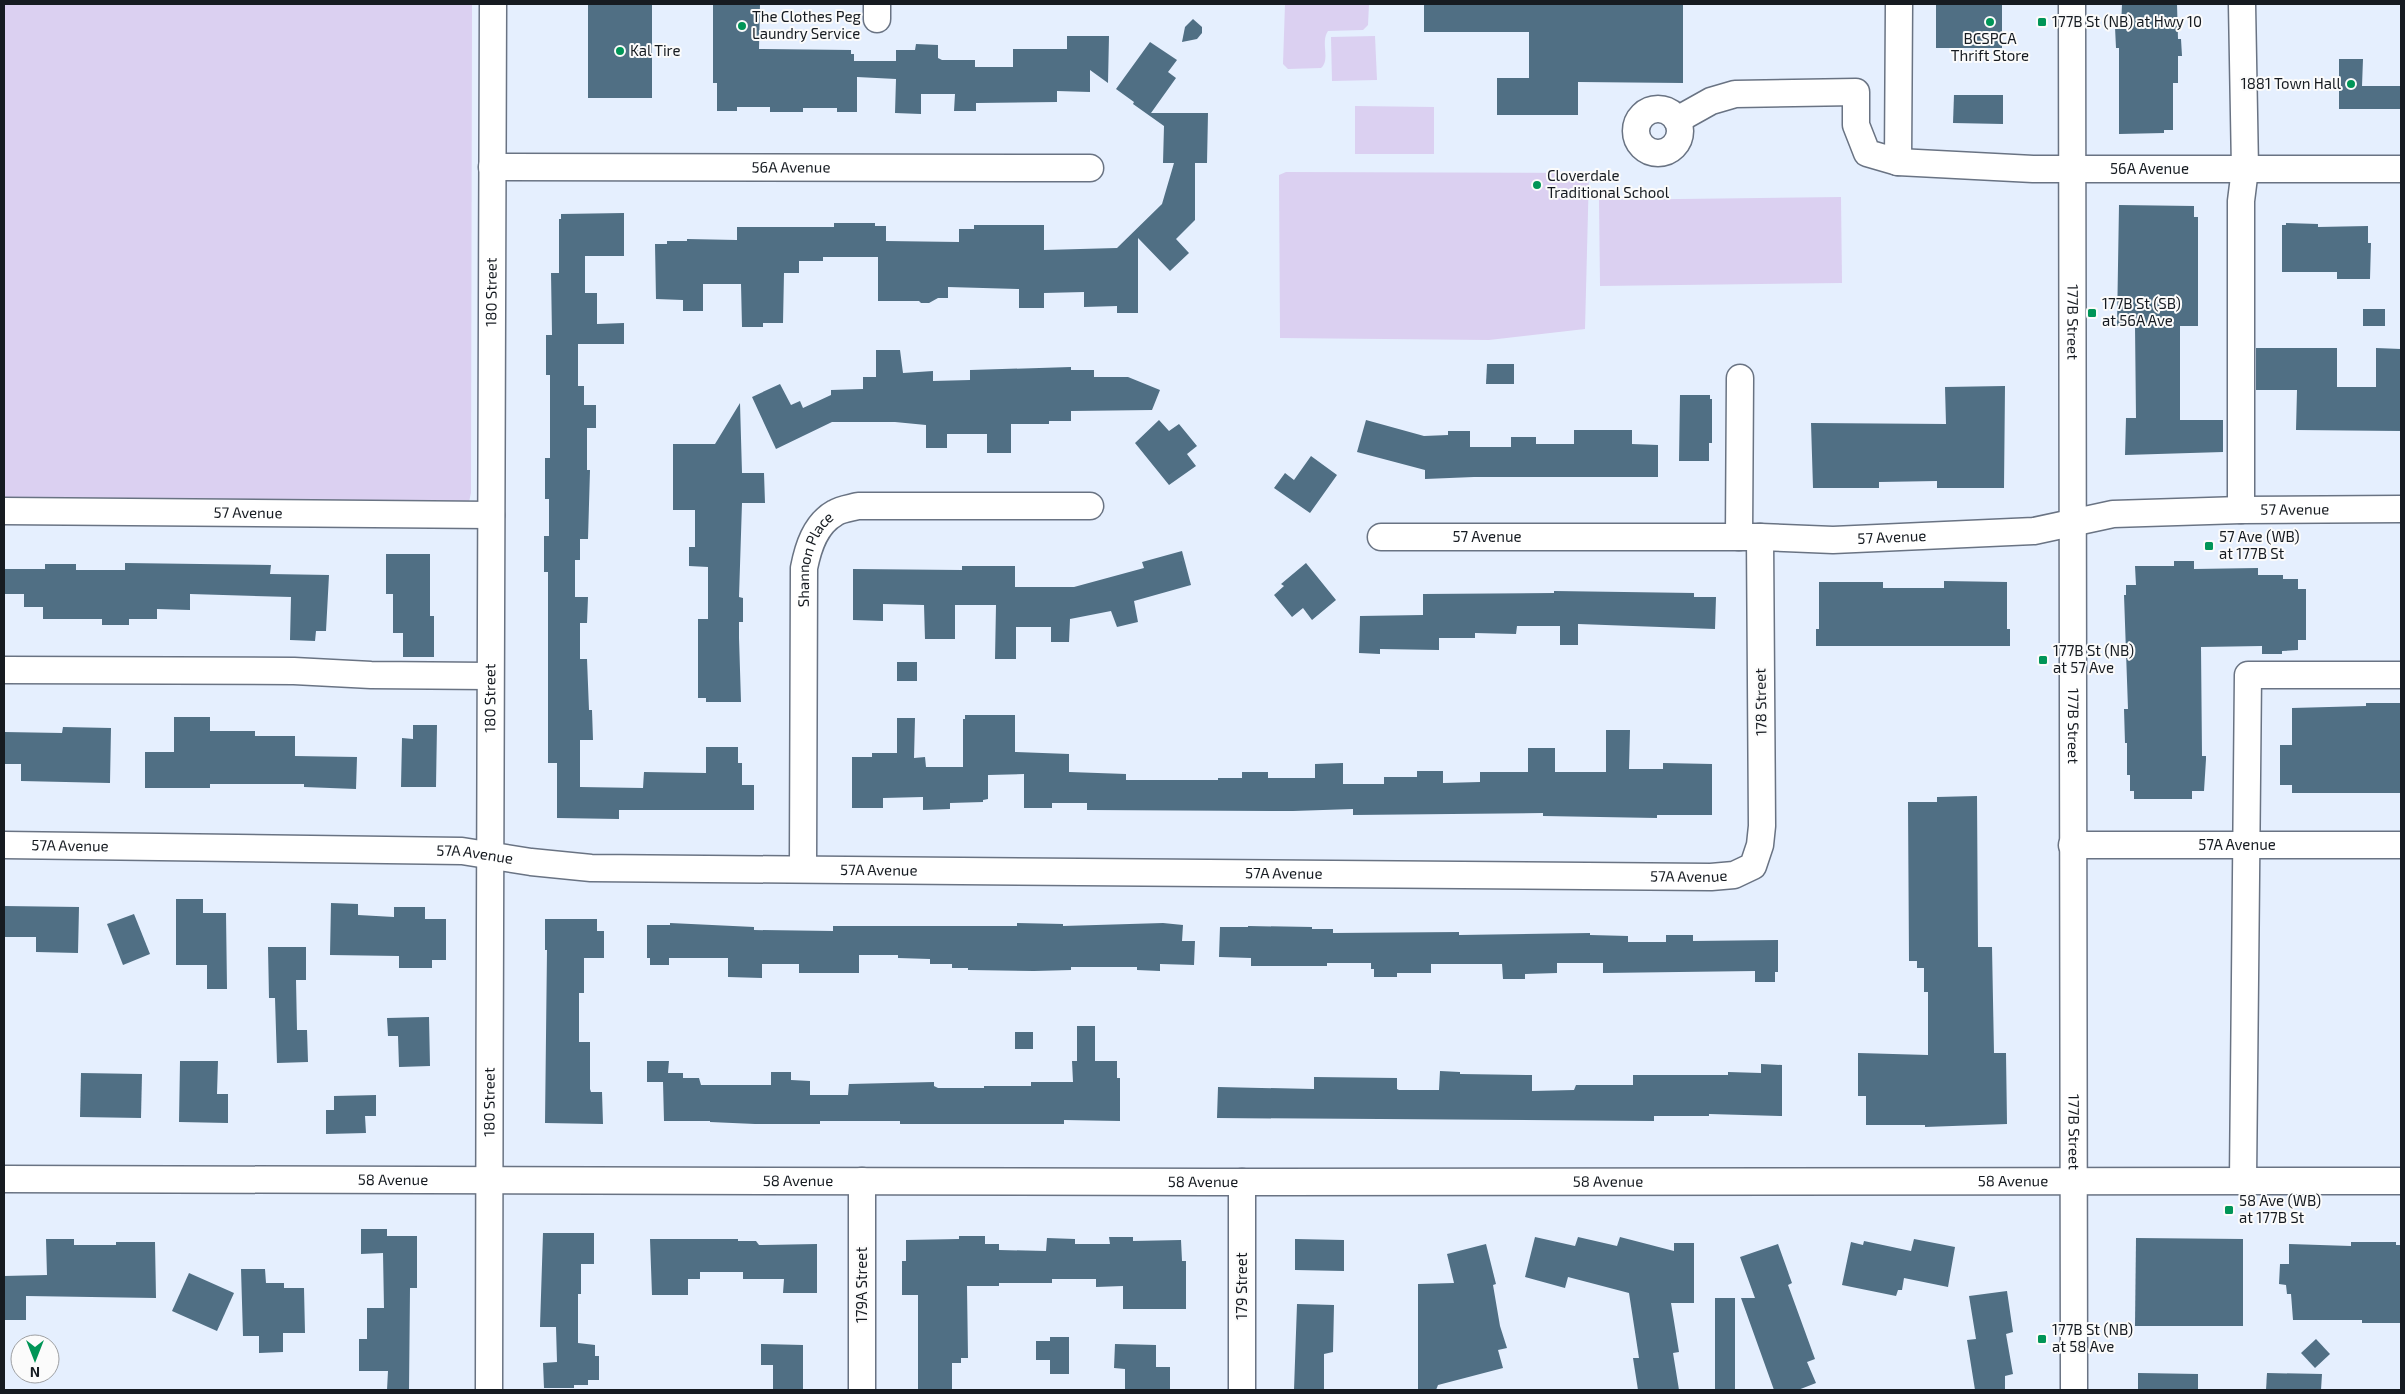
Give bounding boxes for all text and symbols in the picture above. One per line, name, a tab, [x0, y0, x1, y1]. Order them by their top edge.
place label: The Clothes Peg Laundry Service	[752, 7, 862, 42]
place label: 177B St (NB) at Hwy 10	[2052, 12, 2202, 30]
marker: BCSPCA Thrift Store	[1984, 16, 1996, 28]
marker: 177B St (NB) at Hwy 10	[2036, 16, 2048, 28]
marker: The Clothes Peg Laundry Service	[736, 20, 748, 32]
place label: BCSPCA Thrift Store	[1951, 29, 2029, 64]
place label: Kal Tire	[630, 41, 681, 59]
marker: Kal Tire	[614, 45, 626, 57]
place label: 1881 Town Hall	[2241, 74, 2342, 92]
marker: 1881 Town Hall	[2345, 78, 2357, 90]
street label: 56A Avenue	[752, 157, 830, 176]
street label: 56A Avenue	[2110, 159, 2189, 177]
place label: Cloverdale Traditional School	[1547, 166, 1670, 201]
marker: Cloverdale Traditional School	[1531, 179, 1543, 191]
street label: 180 Street	[481, 257, 500, 327]
street label: 177B Street	[2064, 284, 2083, 360]
place label: 177B St (SB) at 56A Ave	[2102, 294, 2181, 329]
marker: 177B St (SB) at 56A Ave	[2086, 307, 2098, 319]
street label: 57 Avenue	[2260, 499, 2329, 518]
street label: 57 Avenue	[213, 503, 283, 521]
street label: Shannon Place	[794, 507, 836, 607]
street label: 57 Avenue	[1857, 526, 1927, 547]
street label: 57 Avenue	[1452, 527, 1522, 545]
place label: 57 Ave (WB) at 177B St	[2219, 527, 2300, 562]
marker: 57 Ave (WB) at 177B St	[2203, 540, 2215, 552]
place label: 177B St (NB) at 57 Ave	[2053, 641, 2134, 676]
marker: 177B St (NB) at 57 Ave	[2037, 654, 2049, 666]
street label: 180 Street	[480, 663, 498, 733]
street label: 178 Street	[1750, 668, 1770, 736]
street label: 177B Street	[2065, 688, 2083, 764]
street label: 57A Avenue	[31, 835, 109, 854]
street label: 57A Avenue	[2198, 835, 2276, 853]
street label: 57A Avenue	[436, 841, 515, 867]
street label: 57A Avenue	[840, 860, 918, 879]
street label: 57A Avenue	[1245, 863, 1323, 882]
street label: 57A Avenue	[1650, 866, 1728, 885]
street label: 180 Street	[479, 1067, 498, 1137]
street label: 177B Street	[2066, 1094, 2084, 1170]
street label: 58 Avenue	[358, 1170, 428, 1188]
street label: 58 Avenue	[763, 1171, 833, 1189]
street label: 58 Avenue	[1978, 1171, 2048, 1189]
street label: 58 Avenue	[1168, 1172, 1238, 1190]
street label: 58 Avenue	[1573, 1172, 1643, 1190]
place label: 58 Ave (WB) at 177B St	[2239, 1191, 2321, 1226]
marker: 58 Ave (WB) at 177B St	[2223, 1204, 2235, 1216]
street label: 179A Street	[852, 1247, 870, 1323]
street label: 179 Street	[1232, 1252, 1250, 1320]
place label: 177B St (NB) at 58 Ave	[2052, 1320, 2133, 1355]
marker: 177B St (NB) at 58 Ave	[2036, 1333, 2048, 1345]
north arrow	[10, 1334, 60, 1384]
text: N	[30, 1364, 40, 1381]

